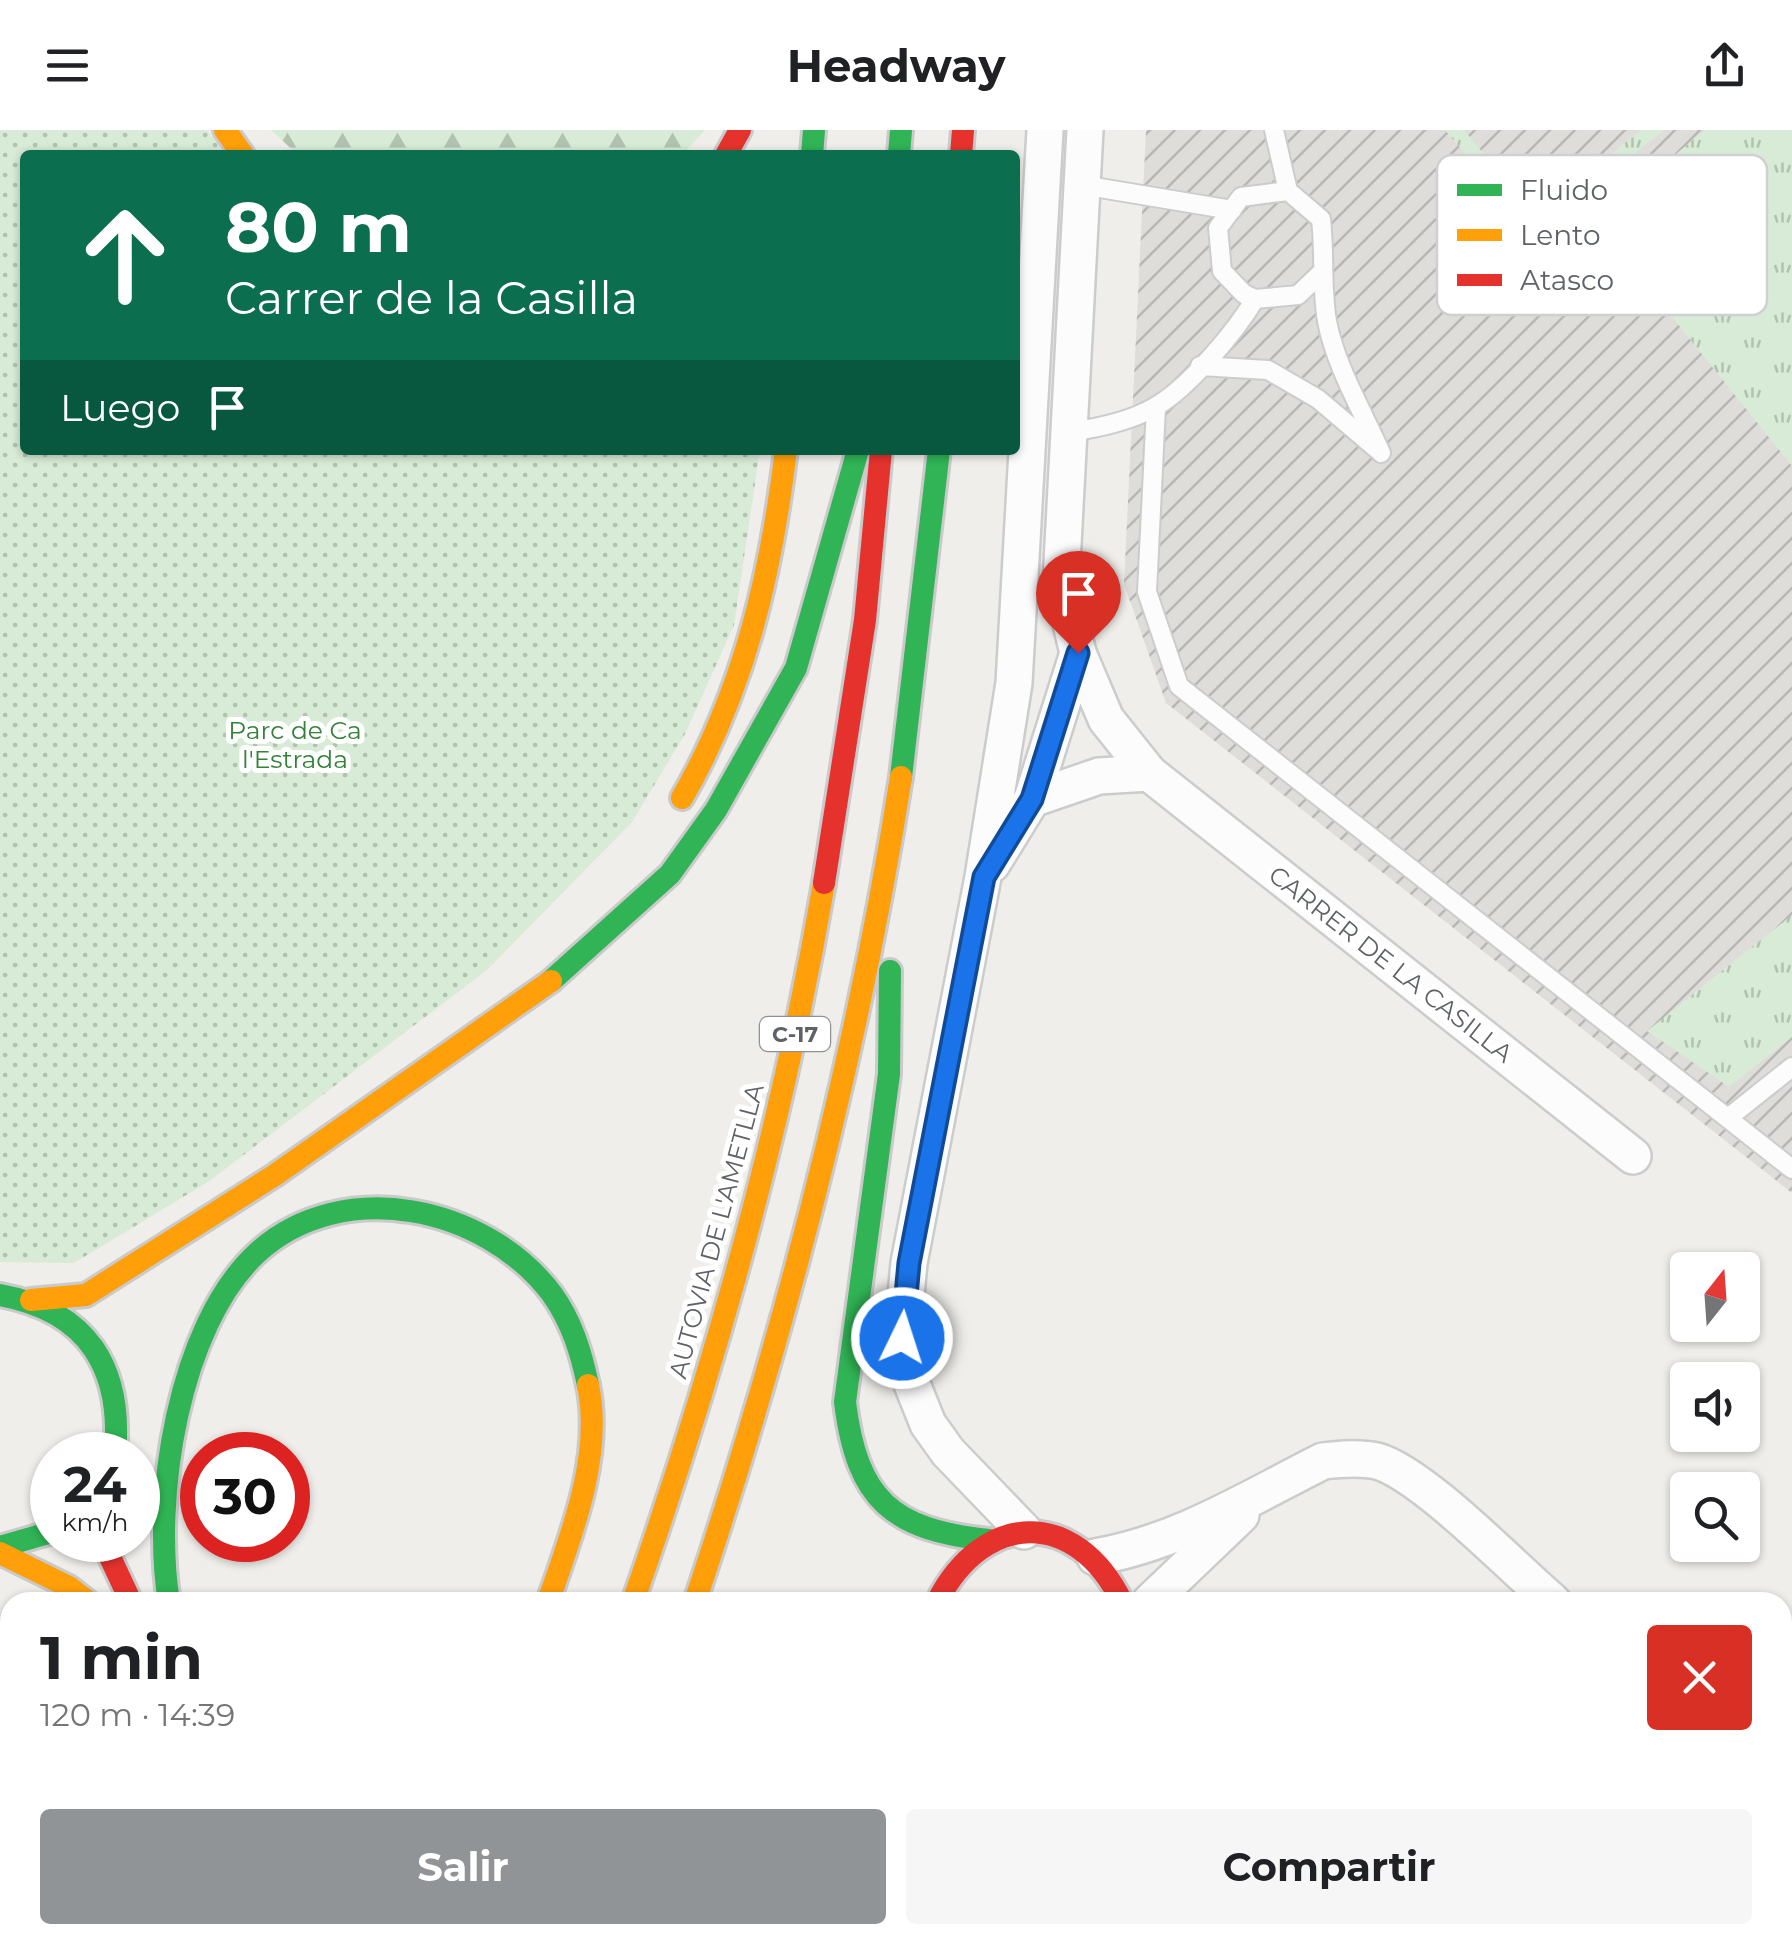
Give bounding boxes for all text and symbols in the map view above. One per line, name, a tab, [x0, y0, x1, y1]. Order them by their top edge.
icon: menu	[40, 38, 95, 93]
text: Headway	[787, 38, 1005, 93]
icon: share	[1697, 38, 1752, 93]
legend	[1437, 155, 1767, 315]
text: Fluido	[1520, 173, 1608, 207]
text: 80 m	[225, 184, 412, 270]
icon: ahead	[60, 190, 190, 320]
text: Lento	[1520, 218, 1601, 252]
text: Atasco	[1520, 263, 1614, 297]
text: Carrer de la Casilla	[225, 270, 638, 325]
icon: arrive	[200, 380, 255, 435]
text: Luego	[60, 384, 180, 431]
pin	[1036, 551, 1121, 654]
icon: arrive	[1051, 566, 1106, 621]
park label: Parc de Ca l'Estrada	[228, 715, 362, 774]
street label: CARRER DE LA CASILLA	[1263, 859, 1519, 1069]
road number: C-17	[760, 1017, 830, 1051]
street label: AUTOVIA DE L'AMETLLA	[662, 1080, 770, 1381]
north arrow	[1670, 1252, 1760, 1342]
map controls	[1670, 1252, 1760, 1562]
position arrow	[850, 1286, 954, 1390]
button: sound	[1670, 1362, 1760, 1452]
speed limit sign: 30	[180, 1432, 310, 1562]
text: 24	[63, 1454, 127, 1515]
button: search	[1670, 1472, 1760, 1562]
text: km/h	[62, 1507, 128, 1537]
text: 1 min	[40, 1621, 203, 1694]
button: close	[1647, 1625, 1752, 1730]
text: 120 m · 14:39	[40, 1695, 235, 1734]
button: Salir	[40, 1809, 886, 1924]
button: Compartir	[906, 1809, 1752, 1924]

